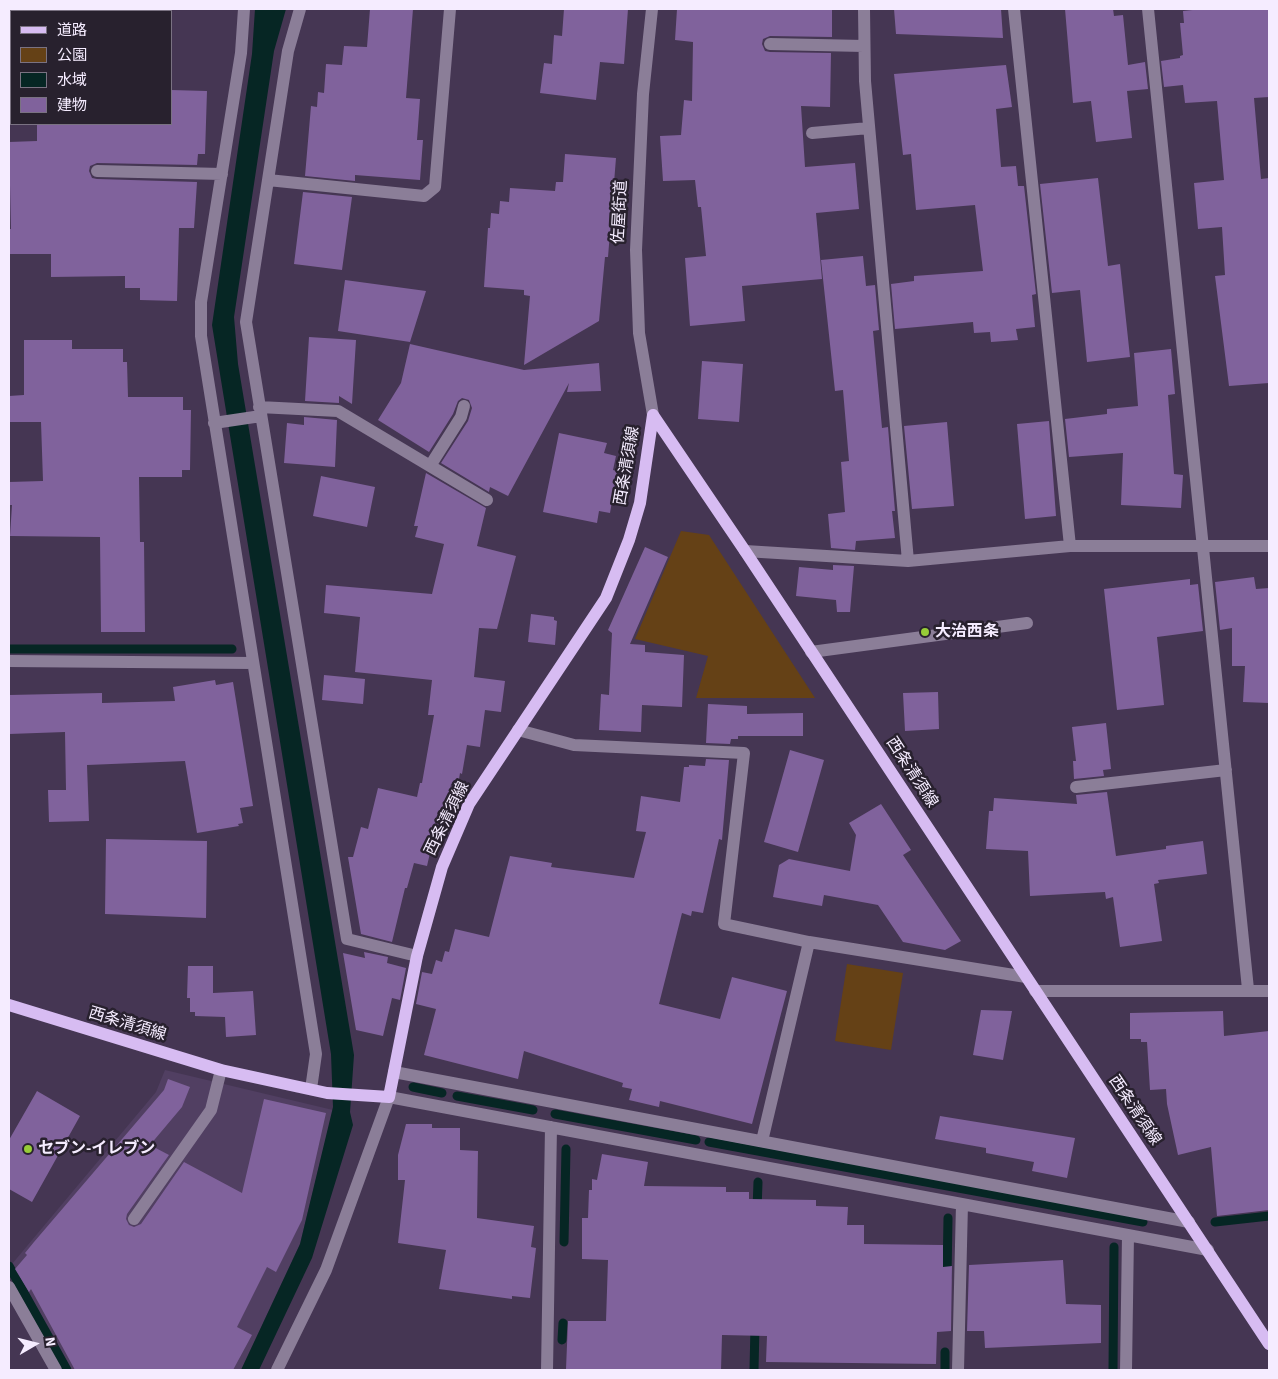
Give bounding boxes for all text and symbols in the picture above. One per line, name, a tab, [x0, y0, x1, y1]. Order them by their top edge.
legend	[10, 10, 172, 125]
text: 道路	[57, 20, 87, 41]
text: 公園	[57, 45, 87, 66]
text: 水域	[57, 70, 87, 91]
text: 建物	[57, 95, 87, 116]
street label: 佐屋街道	[610, 180, 632, 244]
street label: 西条清須線	[612, 425, 644, 507]
place label: 大治西条	[935, 622, 999, 642]
marker: 大治西条	[919, 626, 931, 638]
street label: 西条清須線	[881, 734, 941, 812]
street label: 西条清須線	[422, 779, 474, 859]
street label: 西条清須線	[86, 1004, 168, 1046]
street label: 西条清須線	[1104, 1072, 1164, 1150]
place label: セブン-イレブン	[38, 1139, 155, 1159]
marker: セブン-イレブン	[22, 1143, 34, 1155]
north arrow	[10, 1319, 60, 1369]
text: N	[39, 1336, 60, 1348]

